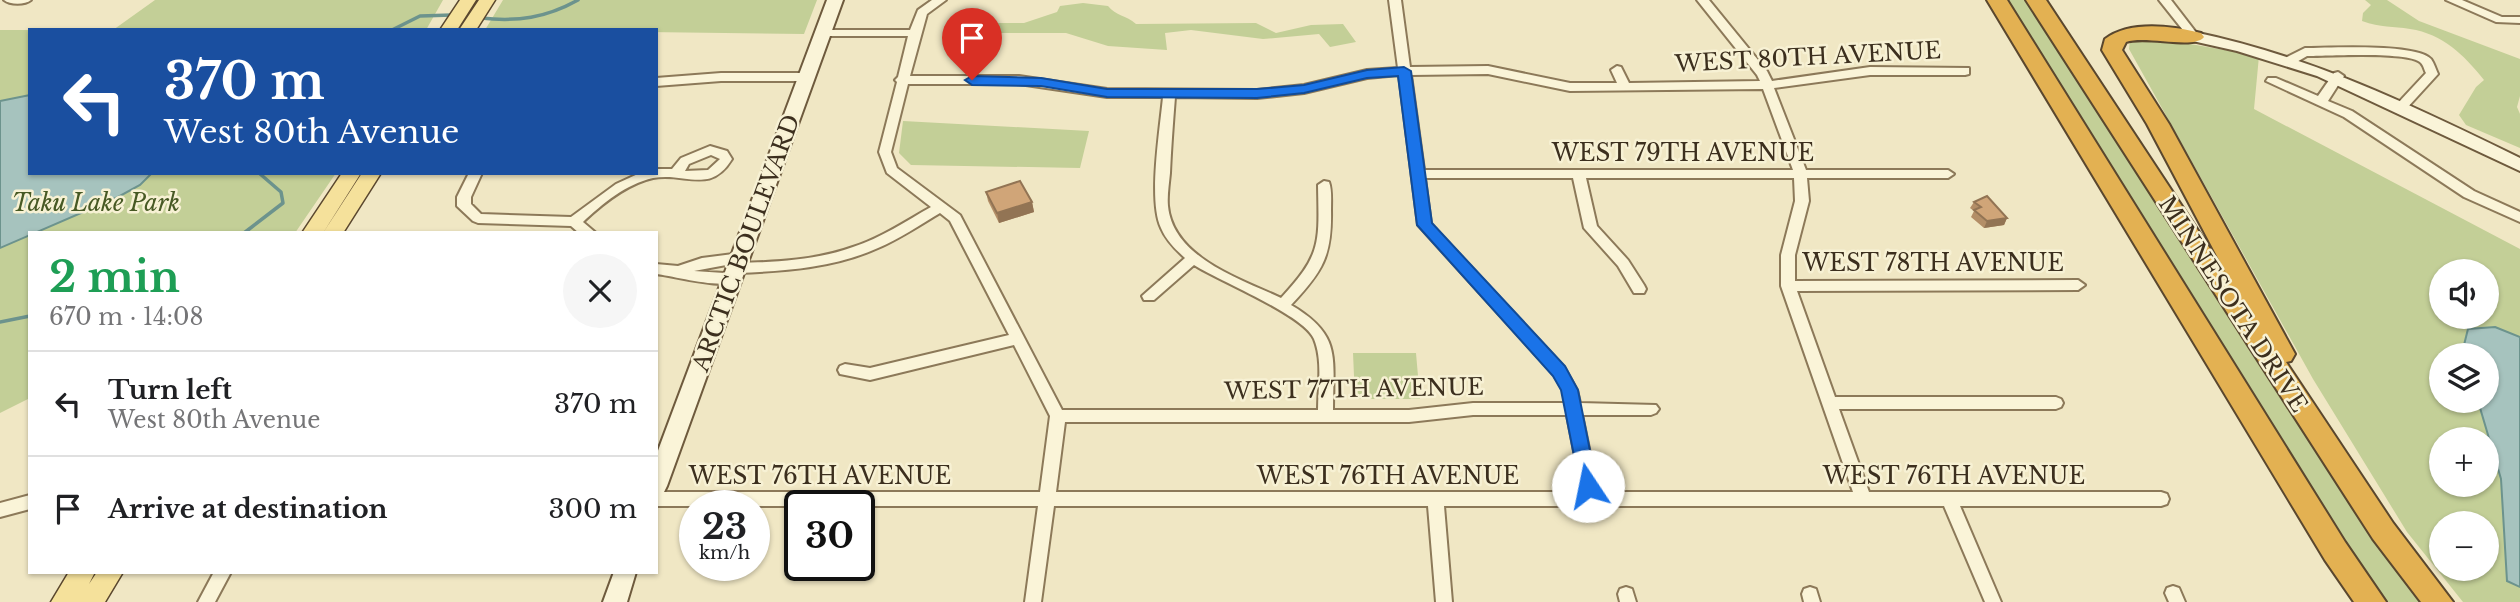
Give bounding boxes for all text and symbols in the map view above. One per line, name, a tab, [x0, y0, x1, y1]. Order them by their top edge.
pin	[942, 8, 1002, 80]
icon: arrive	[953, 19, 991, 57]
street label: WEST 80TH AVENUE	[1673, 36, 1942, 78]
text: 370 m	[164, 51, 325, 112]
icon: left	[49, 56, 140, 147]
street label: ARCTIC BOULEVARD	[686, 111, 806, 376]
text: West 80th Avenue	[164, 112, 459, 152]
street label: WEST 79TH AVENUE	[1551, 139, 1814, 167]
park label: Taku Lake Park	[12, 189, 180, 217]
street label: MINNESOTA DRIVE	[2153, 191, 2313, 417]
street label: WEST 78TH AVENUE	[1801, 249, 2064, 277]
text: 2 min	[49, 251, 180, 303]
button: close	[563, 254, 637, 328]
map controls	[2429, 259, 2499, 581]
button: sound	[2429, 259, 2499, 329]
text: 670 m · 14:08	[49, 303, 203, 331]
button: layers	[2429, 343, 2499, 413]
street label: WEST 77TH AVENUE	[1223, 373, 1484, 405]
text: Turn left	[108, 374, 232, 406]
icon: left	[49, 385, 87, 423]
text: 370 m	[554, 388, 637, 420]
text: West 80th Avenue	[108, 406, 320, 434]
button: +	[2429, 427, 2499, 497]
position arrow	[1551, 449, 1625, 523]
street label: WEST 76TH AVENUE	[688, 462, 951, 490]
street label: WEST 76TH AVENUE	[1256, 462, 1519, 490]
street label: WEST 76TH AVENUE	[1822, 462, 2085, 490]
icon: arrive	[49, 490, 87, 528]
speed limit sign: 30	[784, 490, 875, 581]
text: Arrive at destination	[108, 493, 388, 525]
text: 300 m	[548, 493, 637, 525]
text: 23	[702, 505, 747, 548]
button: −	[2429, 511, 2499, 581]
text: km/h	[699, 542, 750, 564]

